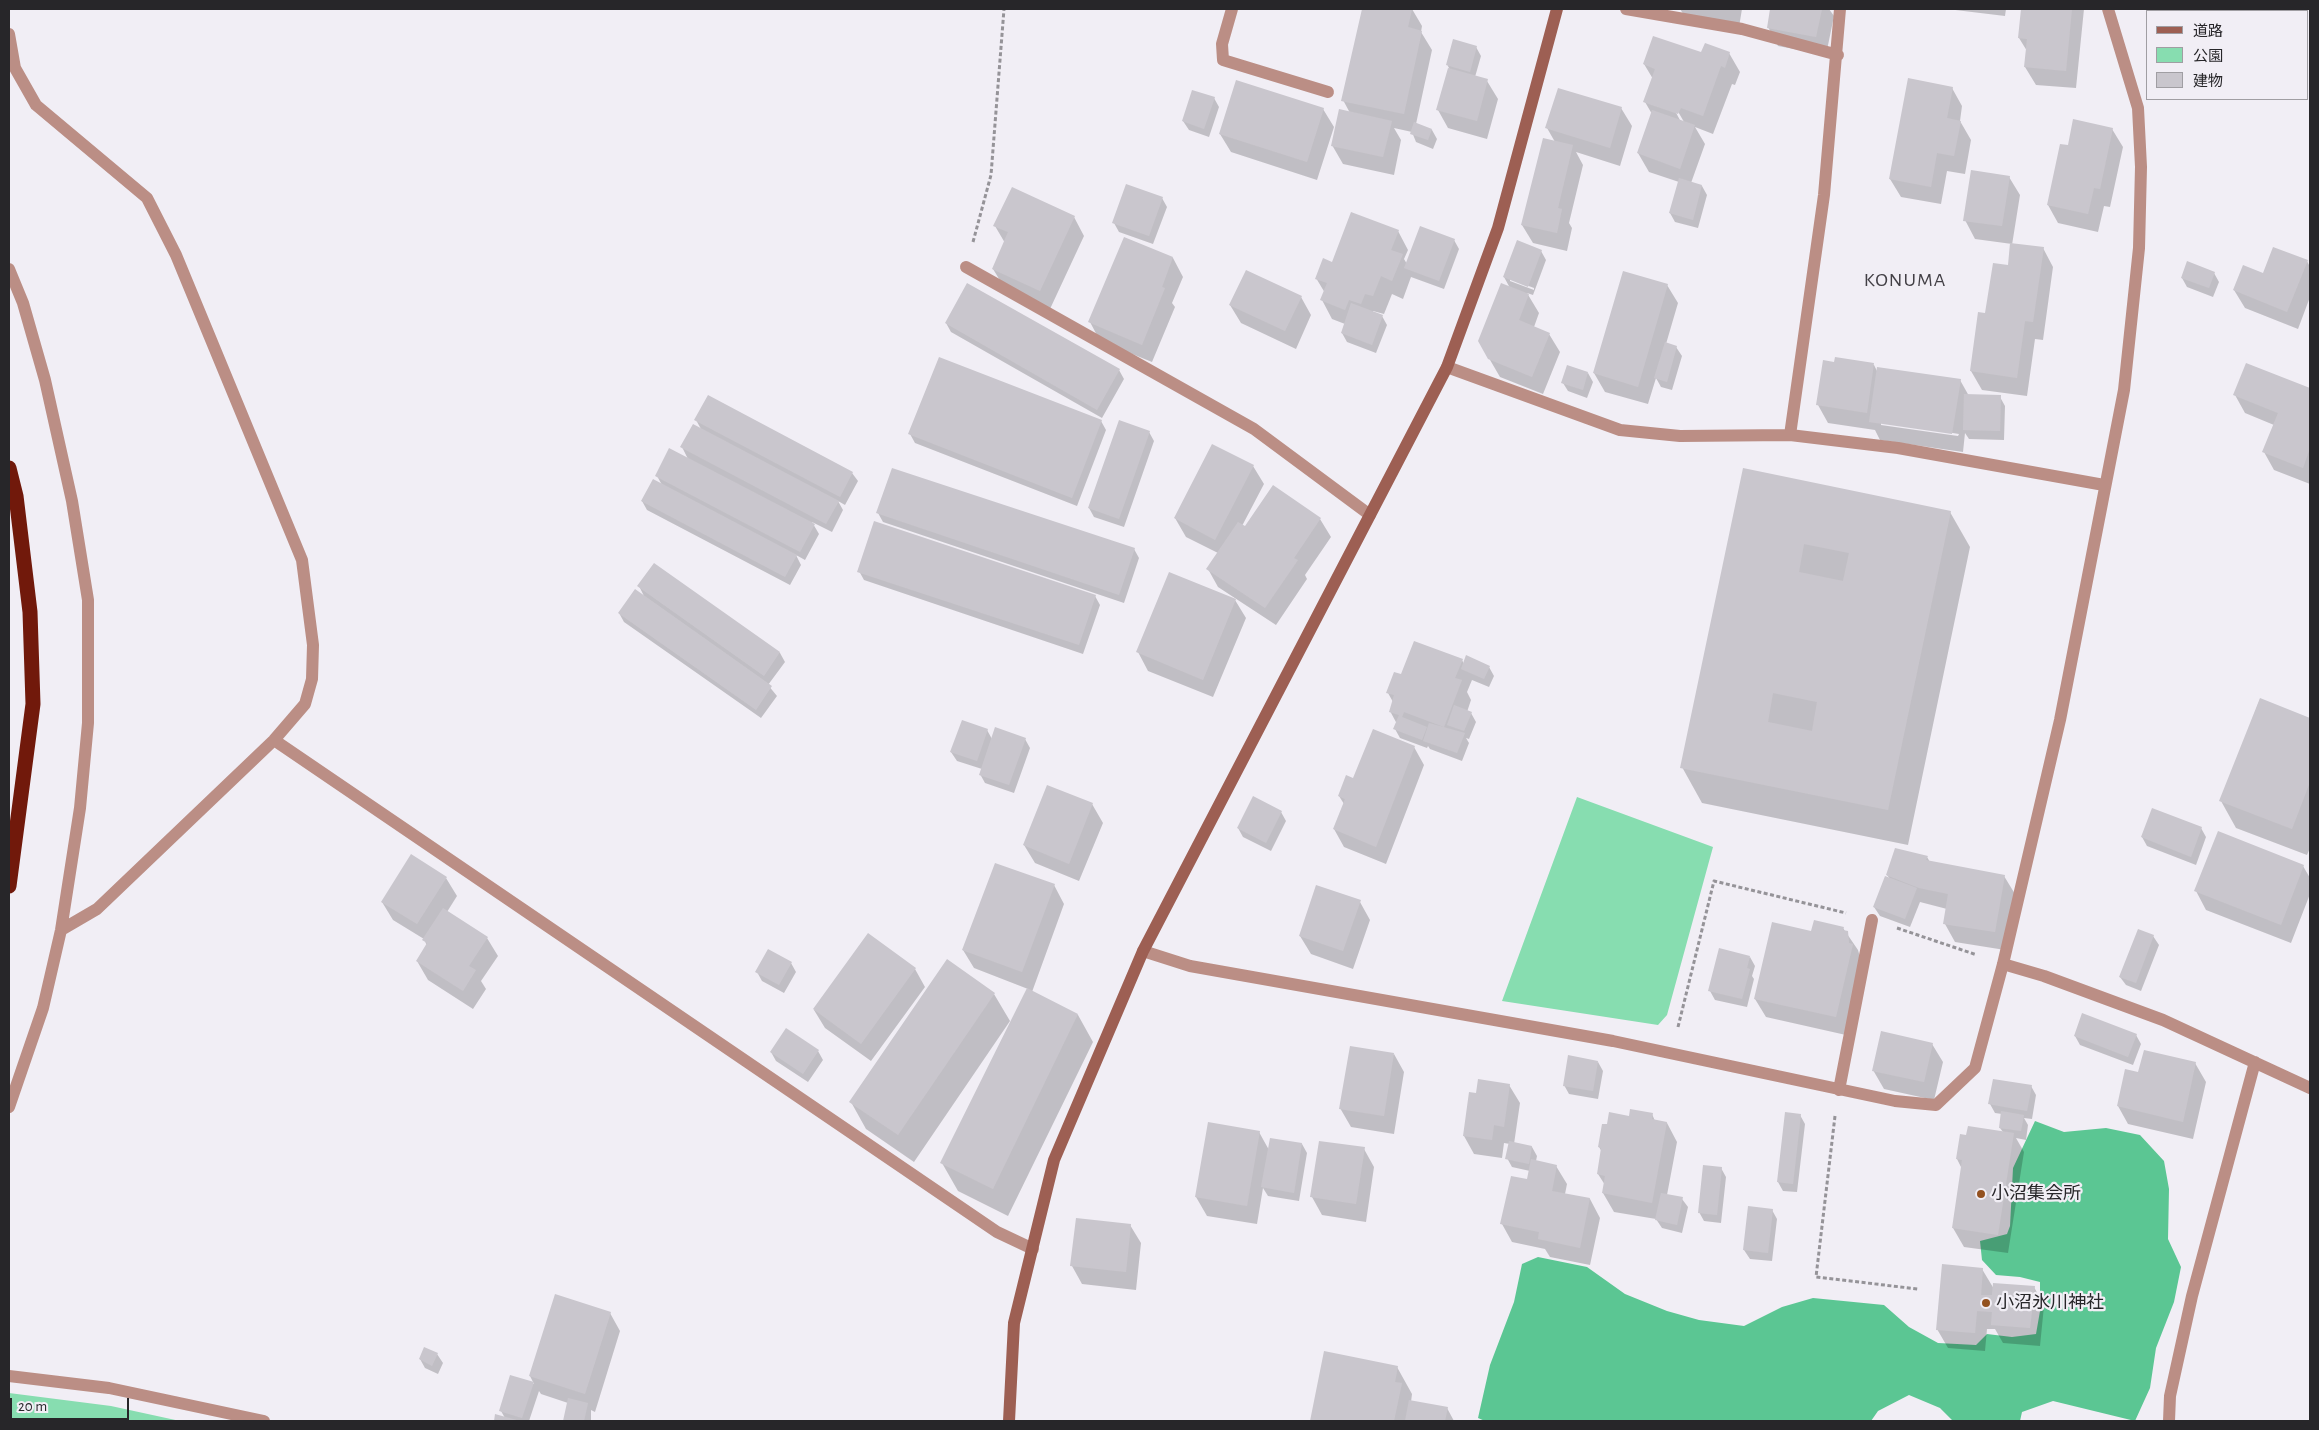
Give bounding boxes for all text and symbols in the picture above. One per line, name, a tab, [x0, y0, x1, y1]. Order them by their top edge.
legend	[2146, 10, 2309, 100]
text: 道路	[2193, 24, 2223, 39]
text: 公園	[2193, 49, 2223, 64]
text: 建物	[2193, 74, 2223, 89]
district label: KONUMA	[1863, 268, 1947, 292]
place label: 小沼集会所	[1991, 1183, 2081, 1205]
marker: 小沼集会所	[1975, 1188, 1987, 1200]
place label: 小沼氷川神社	[1996, 1292, 2104, 1314]
marker: 小沼氷川神社	[1980, 1297, 1992, 1309]
scale bar	[12, 1388, 131, 1420]
text: 20 m	[18, 1399, 47, 1414]

